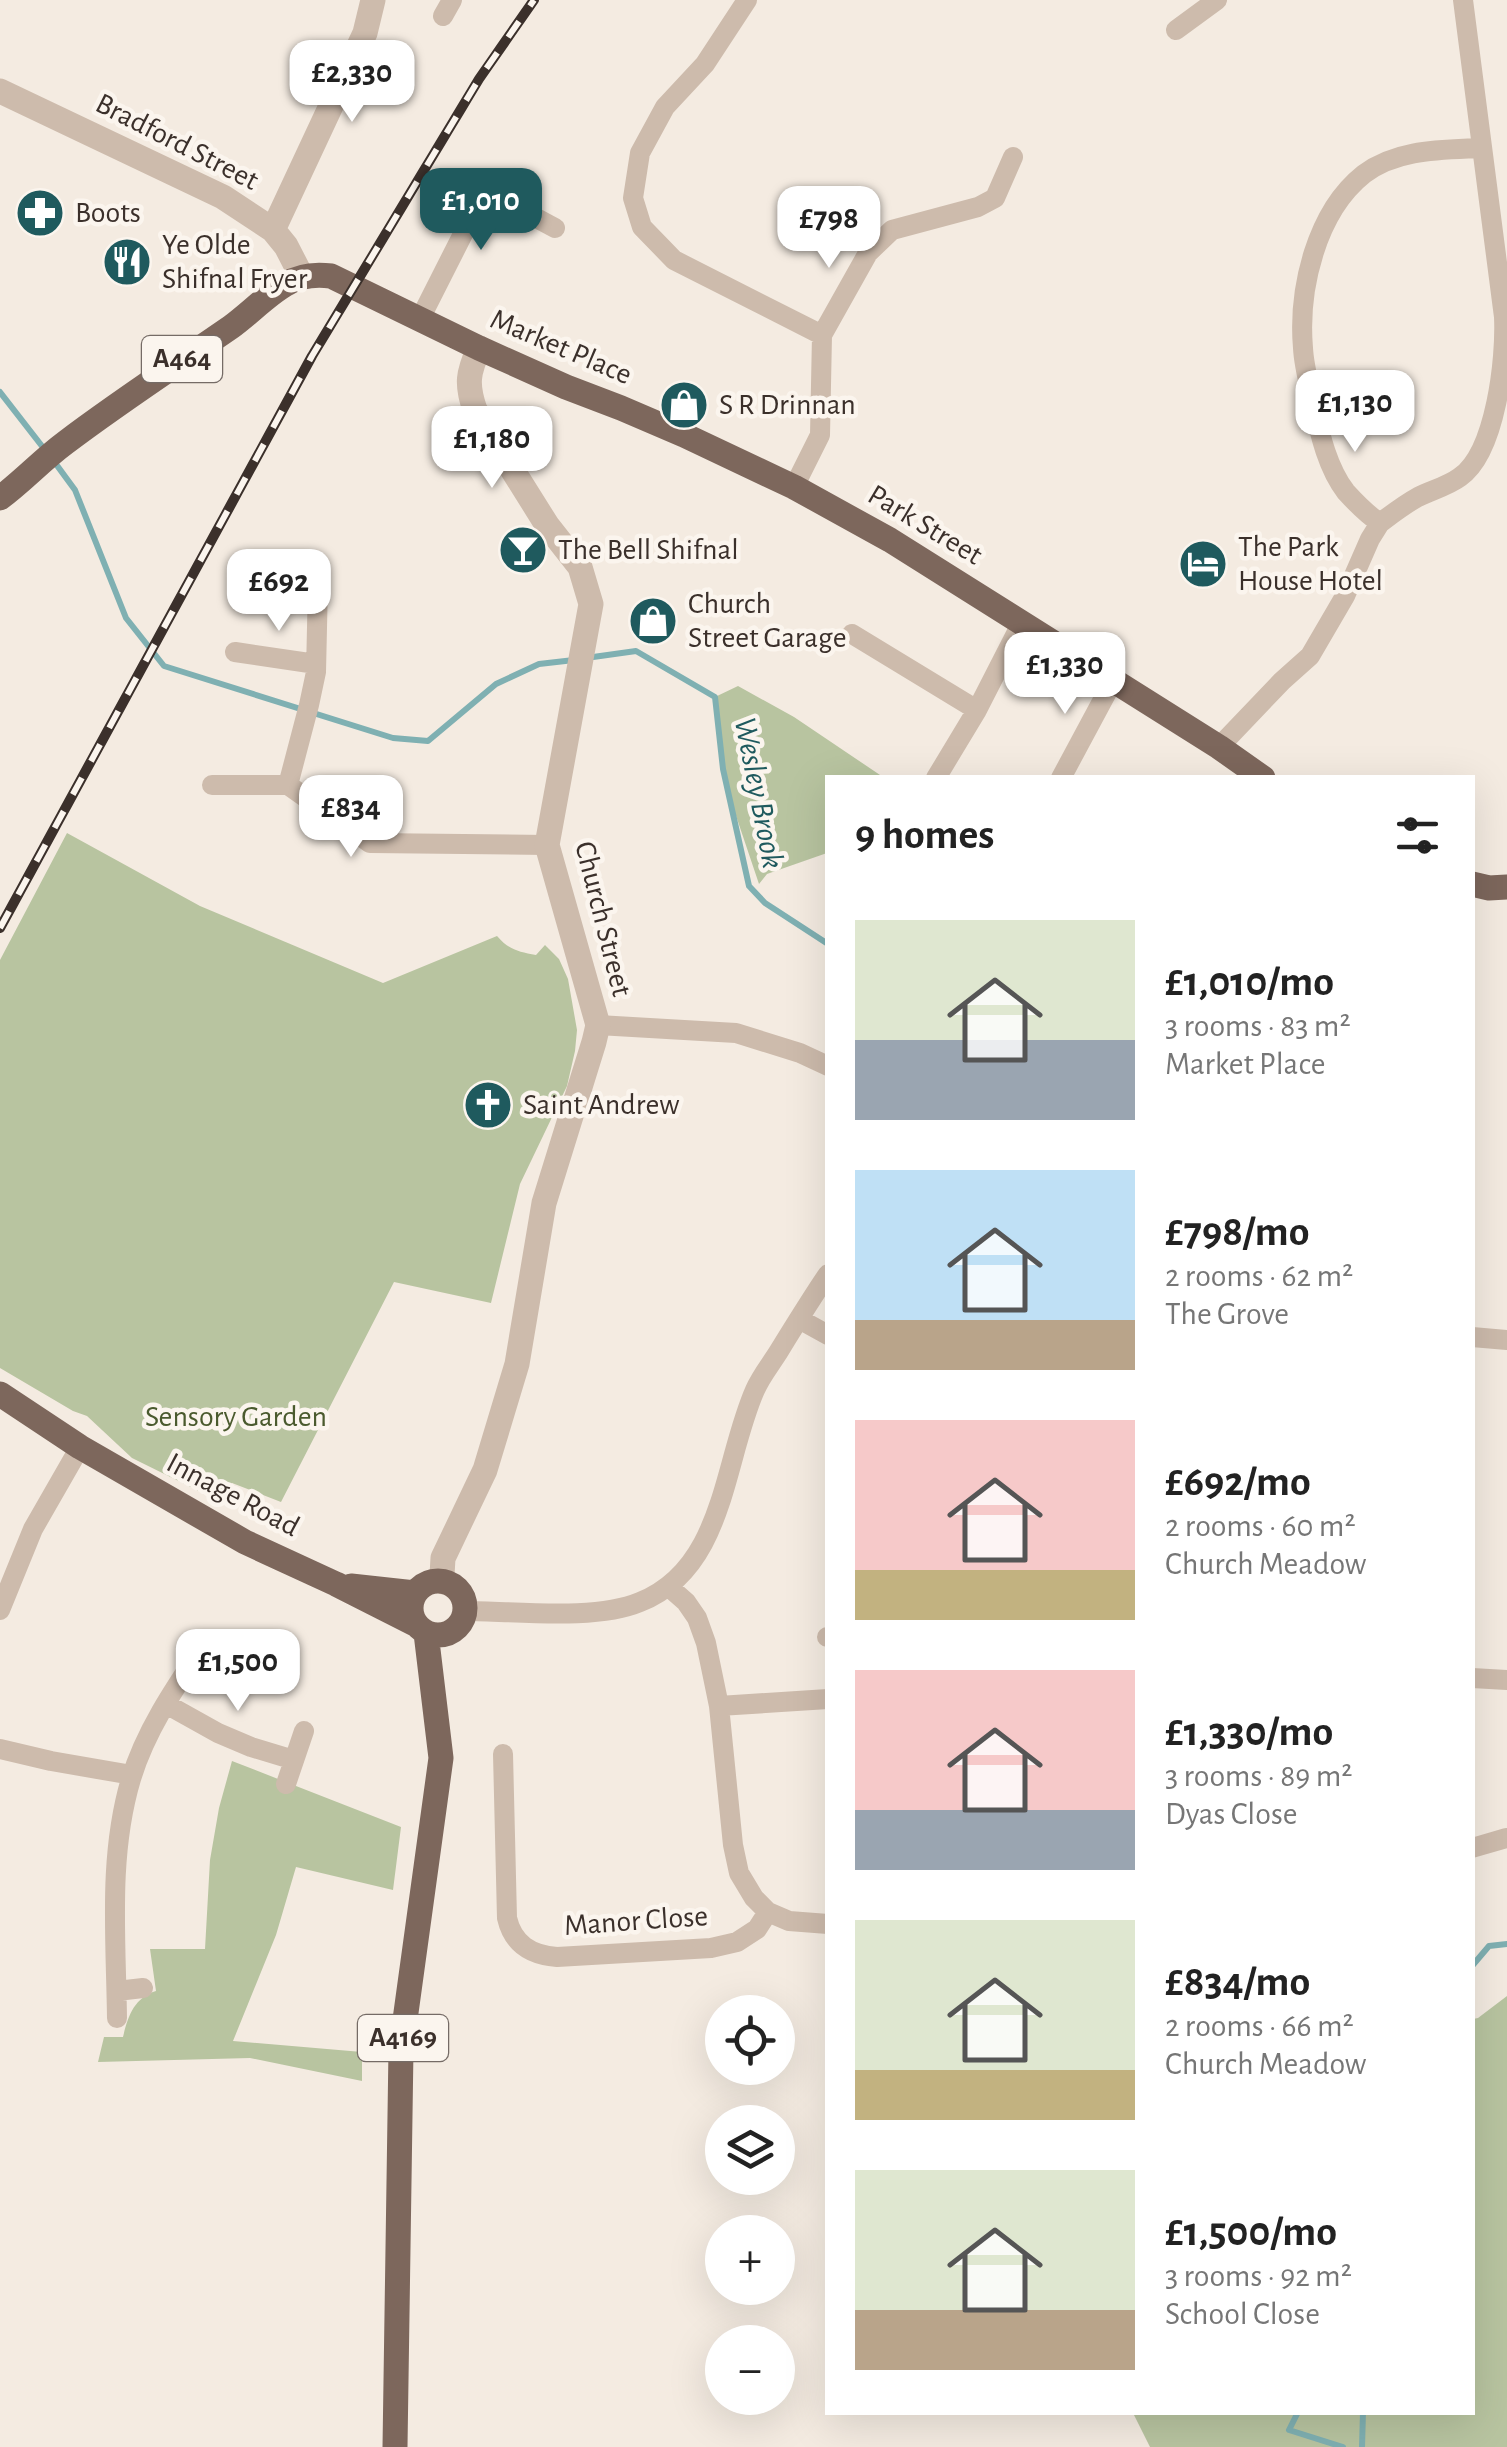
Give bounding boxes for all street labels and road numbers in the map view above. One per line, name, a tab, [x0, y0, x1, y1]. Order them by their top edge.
street label: Bradford Street	[91, 88, 264, 196]
street label: Market Place	[486, 304, 636, 390]
road number: A464	[142, 336, 222, 382]
street label: Park Street	[863, 479, 988, 571]
street label: Church Street	[569, 838, 637, 1000]
street label: Innage Road	[162, 1448, 304, 1542]
street label: Manor Close	[563, 1901, 709, 1941]
road number: A4169	[358, 2015, 448, 2061]

